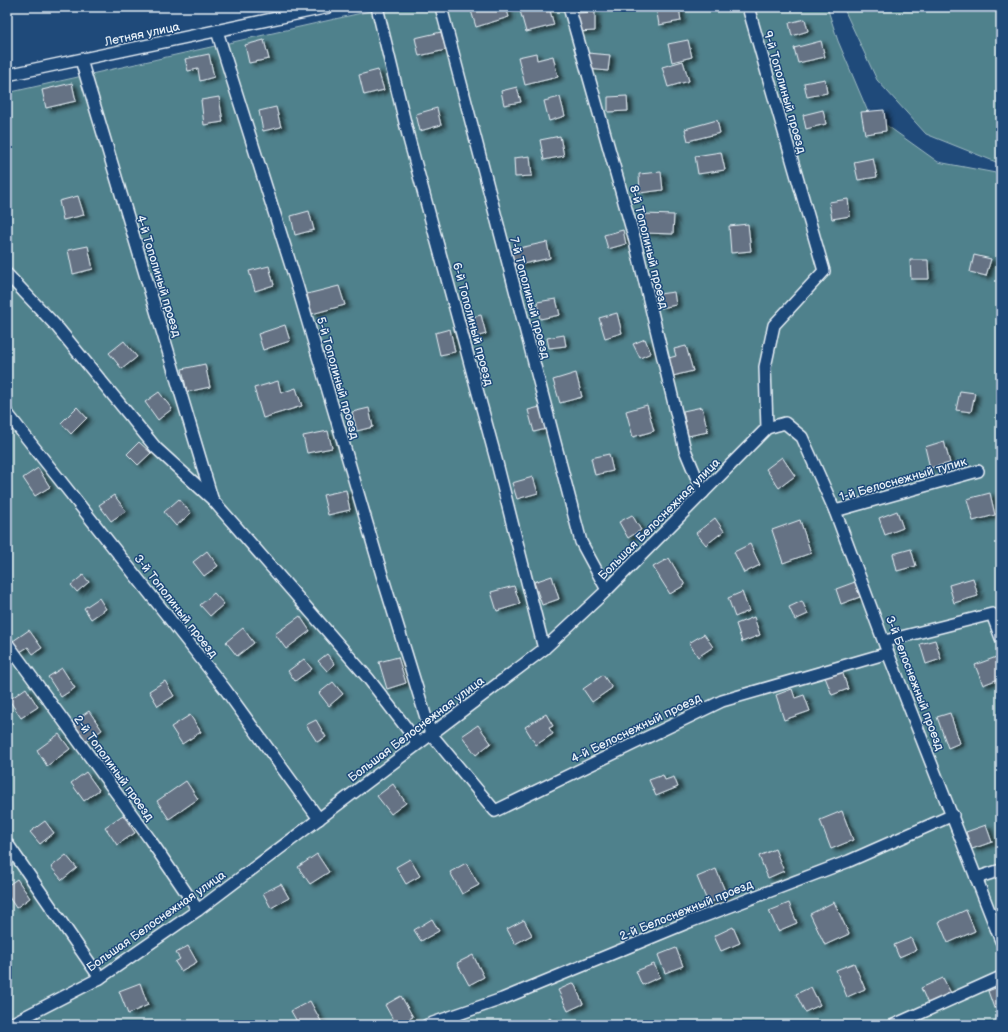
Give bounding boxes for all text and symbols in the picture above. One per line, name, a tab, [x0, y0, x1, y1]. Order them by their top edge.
street label: Летняя улица	[102, 19, 181, 50]
street label: 9-й Тополиный проезд	[760, 29, 809, 156]
street label: 8-й Тополиный проезд	[626, 184, 671, 311]
street label: 4-й Тополиный проезд	[133, 213, 184, 340]
street label: 7-й Тополиный проезд	[506, 236, 553, 361]
street label: 6-й Тополиный проезд	[449, 261, 496, 388]
street label: 5-й Тополиный проезд	[313, 315, 362, 442]
street label: 1-й Белоснежный тупик	[838, 454, 969, 505]
street label: Большая Белоснежная улица	[595, 455, 723, 583]
street label: 3-й Тополиный проезд	[131, 552, 221, 661]
street label: 3-й Белоснежный проезд	[882, 614, 947, 753]
street label: Большая Белоснежная улица	[345, 673, 487, 785]
street label: 4-й Белоснежный проезд	[569, 690, 704, 767]
street label: 2-й Тополиный проезд	[70, 713, 157, 824]
street label: Большая Белоснежная улица	[84, 868, 229, 975]
street label: 2-й Белоснежный проезд	[617, 877, 756, 944]

